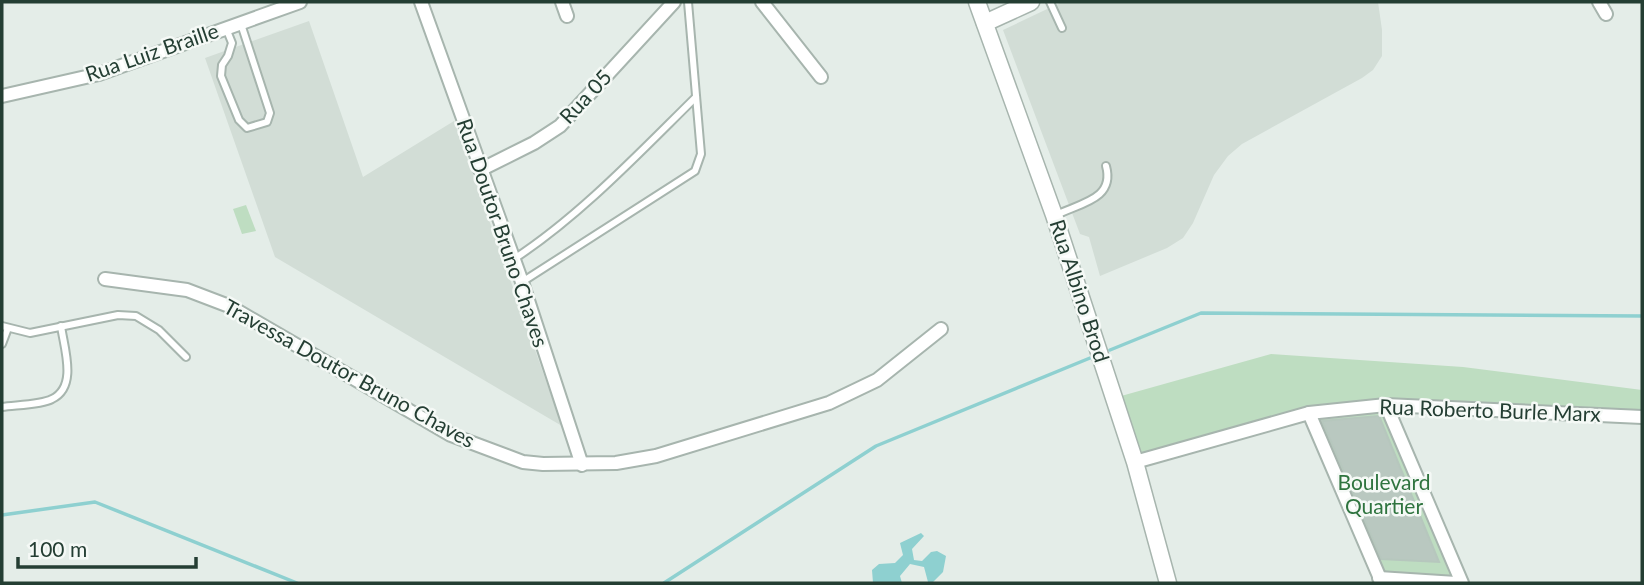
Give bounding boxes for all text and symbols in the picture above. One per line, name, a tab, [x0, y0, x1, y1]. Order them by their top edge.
street label: Rua Luiz Braille	[82, 17, 221, 86]
street label: Rua 05	[554, 64, 616, 128]
street label: Rua Doutor Bruno Chaves	[453, 115, 554, 350]
street label: Rua Albino Brod	[1046, 216, 1115, 365]
street label: Travessa Doutor Bruno Chaves	[220, 293, 480, 452]
street label: Rua Roberto Burle Marx	[1379, 393, 1602, 426]
park label: Boulevard Quartier	[1338, 469, 1430, 518]
scale bar	[18, 526, 196, 570]
text: 100 m	[28, 536, 87, 561]

